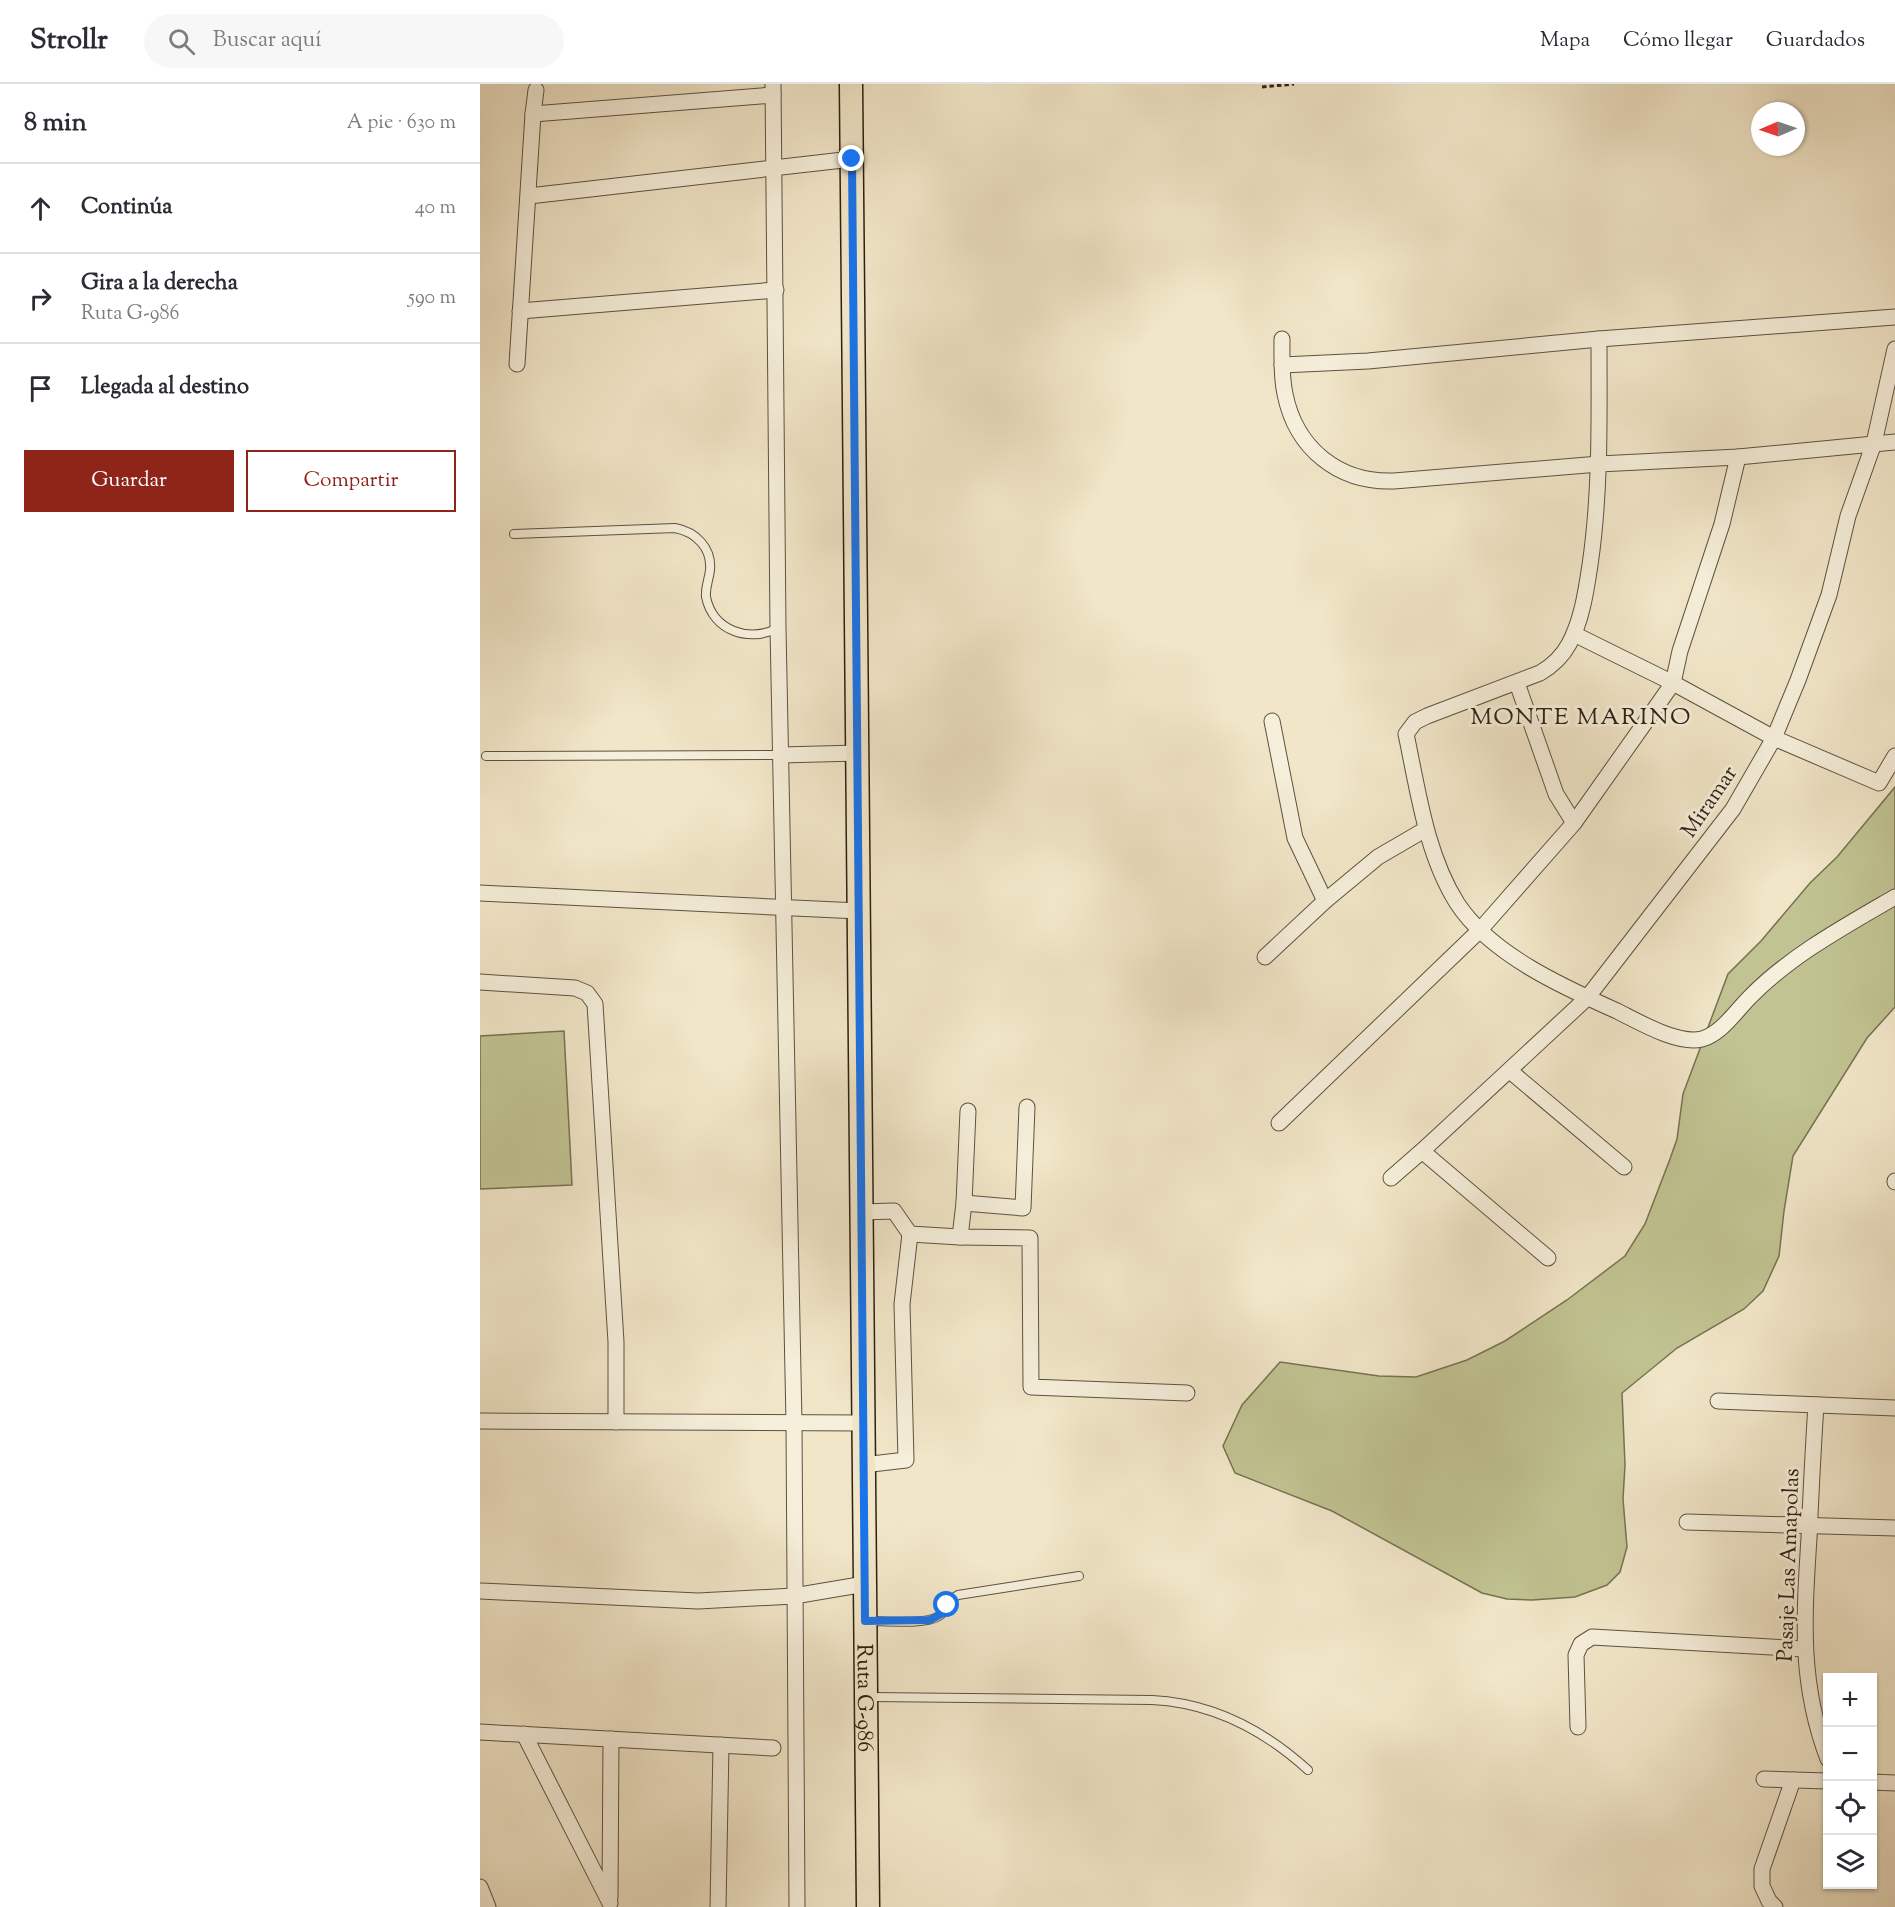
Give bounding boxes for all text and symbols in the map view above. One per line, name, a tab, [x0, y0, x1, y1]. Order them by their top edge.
search box	[144, 14, 564, 68]
text: Strollr	[30, 21, 108, 61]
icon: search	[165, 25, 198, 58]
text: Buscar aquí	[213, 25, 322, 57]
text: Mapa	[1540, 26, 1590, 56]
text: Cómo llegar	[1623, 26, 1733, 56]
text: Guardados	[1766, 26, 1865, 56]
north arrow	[1751, 102, 1805, 156]
text: 8 min	[24, 105, 87, 142]
text: A pie · 630 m	[347, 109, 456, 138]
route end	[838, 145, 864, 171]
icon: ahead	[24, 192, 57, 225]
text: Continúa	[81, 192, 172, 224]
text: 40 m	[415, 194, 456, 223]
text: Gira a la derecha	[81, 268, 238, 300]
icon: right	[24, 282, 57, 315]
text: 590 m	[408, 284, 456, 313]
text: Ruta G-986	[81, 300, 179, 329]
icon: arrive	[24, 372, 57, 405]
text: Llegada al destino	[81, 372, 249, 404]
button: Guardar	[24, 450, 234, 512]
button: Compartir	[246, 450, 456, 512]
district label: MONTE MARINO	[1470, 701, 1692, 735]
street label: Miramar	[1675, 760, 1746, 845]
street label: Pasaje Las Amapolas	[1771, 1468, 1809, 1662]
route start	[933, 1591, 959, 1617]
street label: Ruta G-986	[847, 1644, 880, 1752]
map controls	[1823, 1673, 1877, 1889]
button: +	[1823, 1673, 1877, 1727]
button: −	[1823, 1727, 1877, 1781]
button: locate	[1823, 1781, 1877, 1835]
button: layers	[1823, 1835, 1877, 1889]

